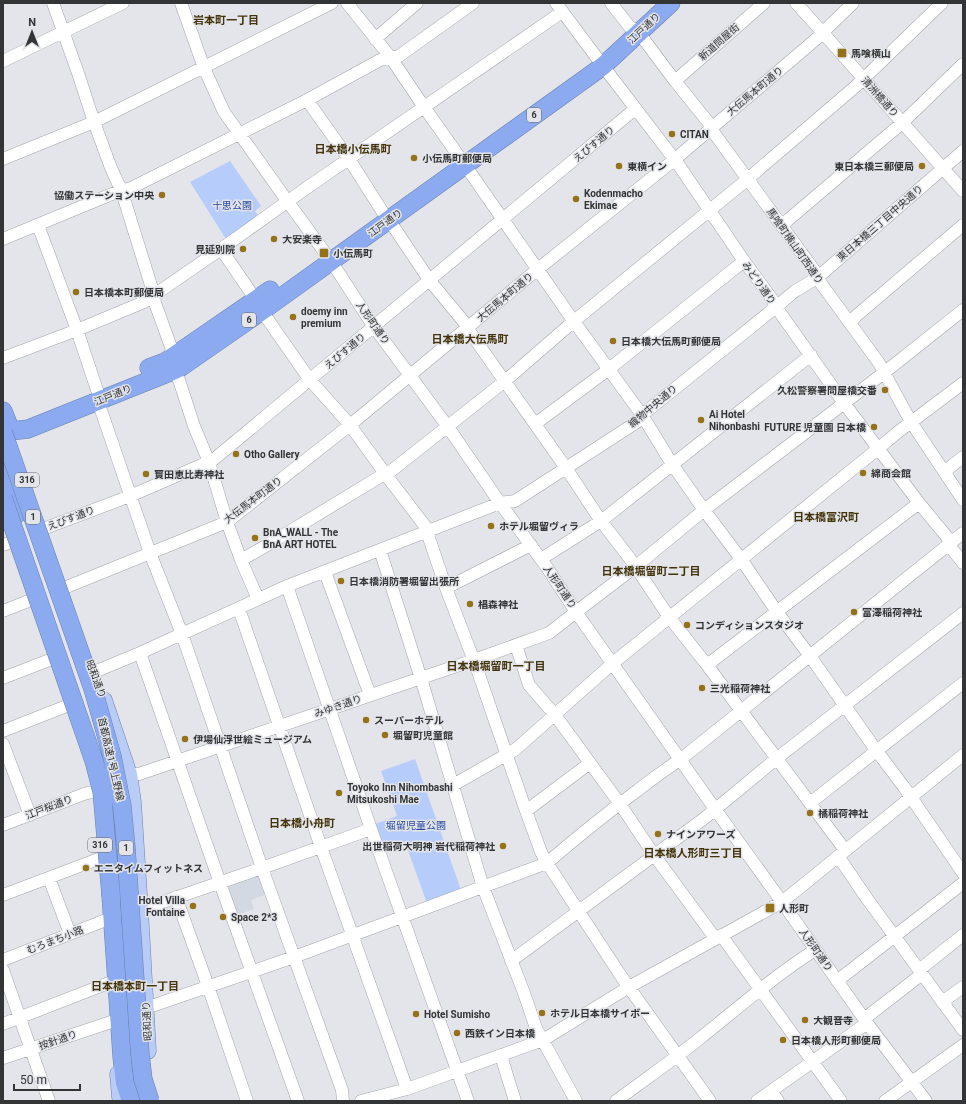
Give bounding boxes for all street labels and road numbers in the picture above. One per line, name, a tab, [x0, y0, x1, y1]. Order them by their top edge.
street label: 江戸通り	[626, 10, 662, 46]
street label: 新道問屋街	[697, 21, 741, 63]
street label: 大伝馬本町通り	[725, 64, 785, 118]
street label: 清洲橋通り	[859, 75, 901, 119]
road number: 6	[527, 108, 541, 122]
street label: えびす通り	[571, 124, 617, 164]
street label: 東日本橋三丁目中央通り	[835, 183, 925, 263]
street label: 馬喰町横山町西通り	[765, 206, 825, 286]
street label: 江戸通り	[366, 207, 404, 239]
street label: みどり通り	[740, 259, 778, 307]
street label: 大伝馬本町通り	[475, 270, 535, 324]
street label: 人形町通り	[354, 299, 392, 347]
road number: 6	[242, 313, 256, 327]
street label: えびす通り	[322, 331, 368, 371]
street label: 江戸通り	[92, 382, 134, 408]
street label: 織物中央通り	[626, 383, 680, 429]
road number: 316	[15, 473, 39, 487]
street label: 大伝馬本町通り	[222, 475, 284, 525]
street label: えびす通り	[46, 504, 96, 532]
road number: 1	[26, 510, 40, 524]
street label: 人形町通り	[541, 563, 579, 611]
street label: 昭和通り	[84, 658, 108, 700]
street label: みゆき通り	[313, 693, 363, 719]
street label: 首都高速1号上野線	[96, 716, 126, 802]
street label: 江戸桜通り	[24, 793, 74, 821]
road number: 316	[88, 838, 112, 852]
road number: 1	[119, 841, 133, 855]
street label: むろまち小路	[25, 924, 85, 956]
street label: 人形町通り	[797, 926, 835, 974]
street label: 昭和通り	[140, 1001, 154, 1041]
street label: 按針通り	[37, 1028, 79, 1052]

